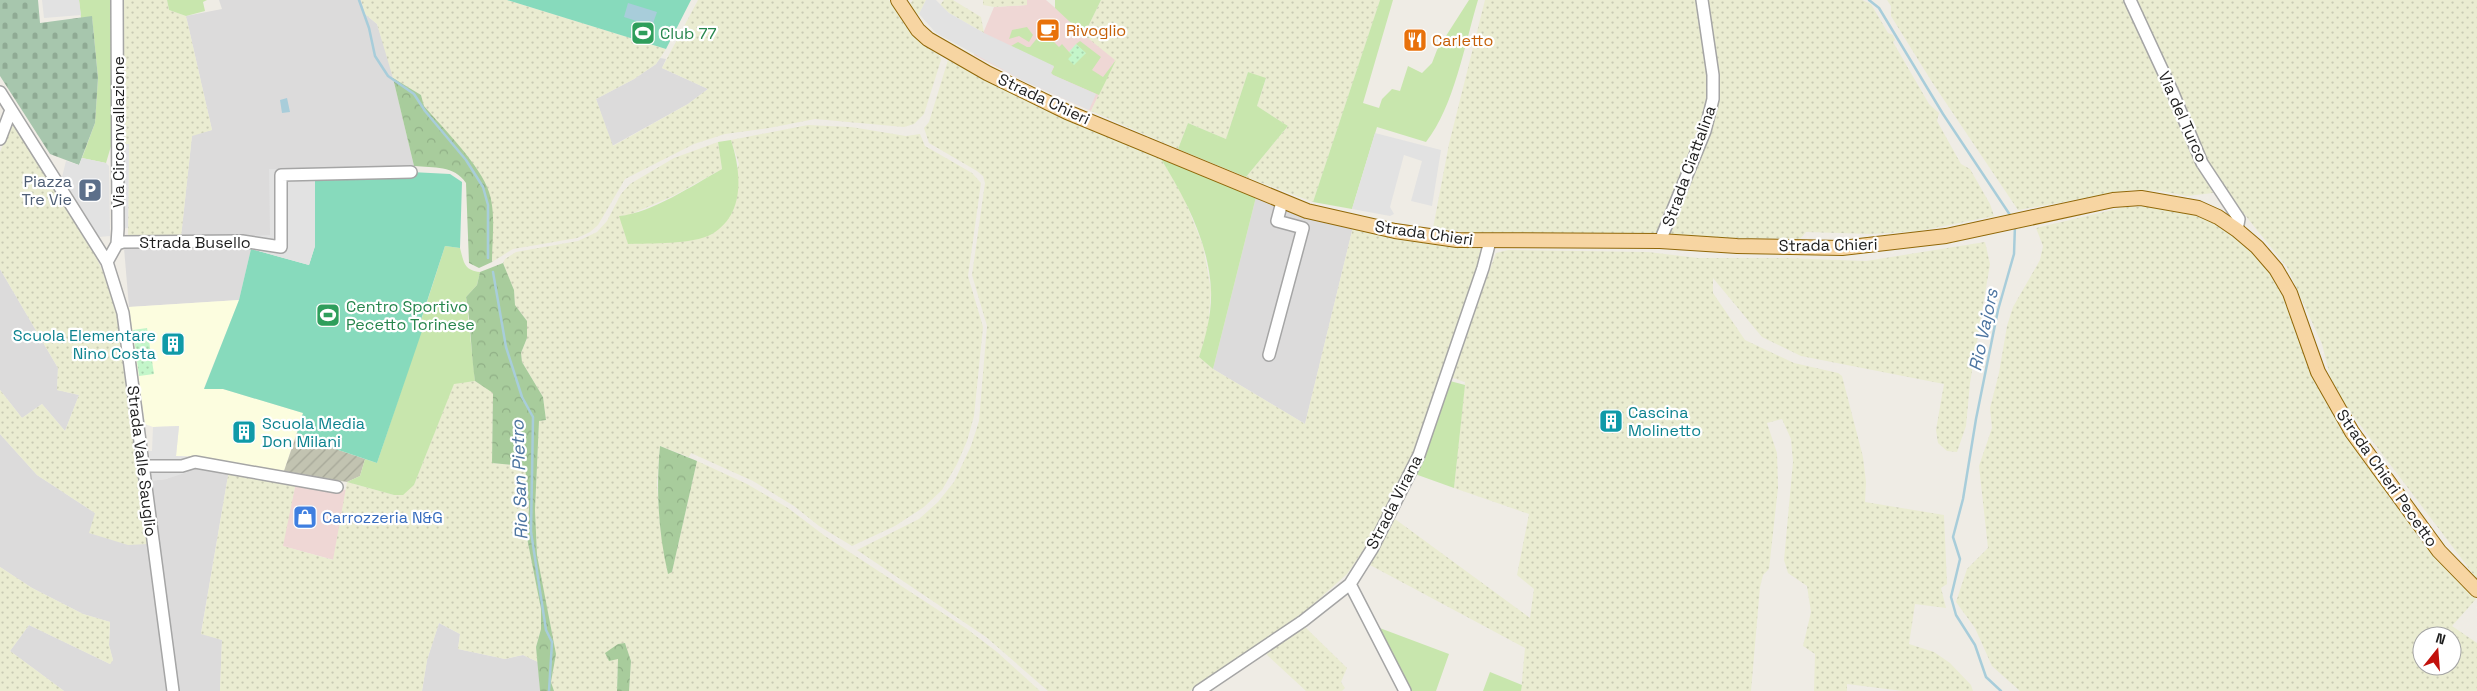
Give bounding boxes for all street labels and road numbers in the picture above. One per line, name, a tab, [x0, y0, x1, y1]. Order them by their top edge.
street label: Via Circonvallazione	[108, 56, 129, 208]
street label: Via del Turco	[2154, 68, 2212, 166]
street label: Strada Chieri	[995, 69, 1093, 129]
street label: Strada Ciattalina	[1657, 103, 1721, 229]
street label: Strada Chieri	[1374, 216, 1474, 250]
street label: Strada Busello	[139, 232, 251, 253]
street label: Strada Chieri	[1778, 234, 1878, 256]
street label: Strada Valle Sauglio	[122, 384, 162, 538]
street label: Strada Chieri Pecetto	[2332, 405, 2442, 551]
street label: Strada Virana	[1361, 451, 1427, 553]

